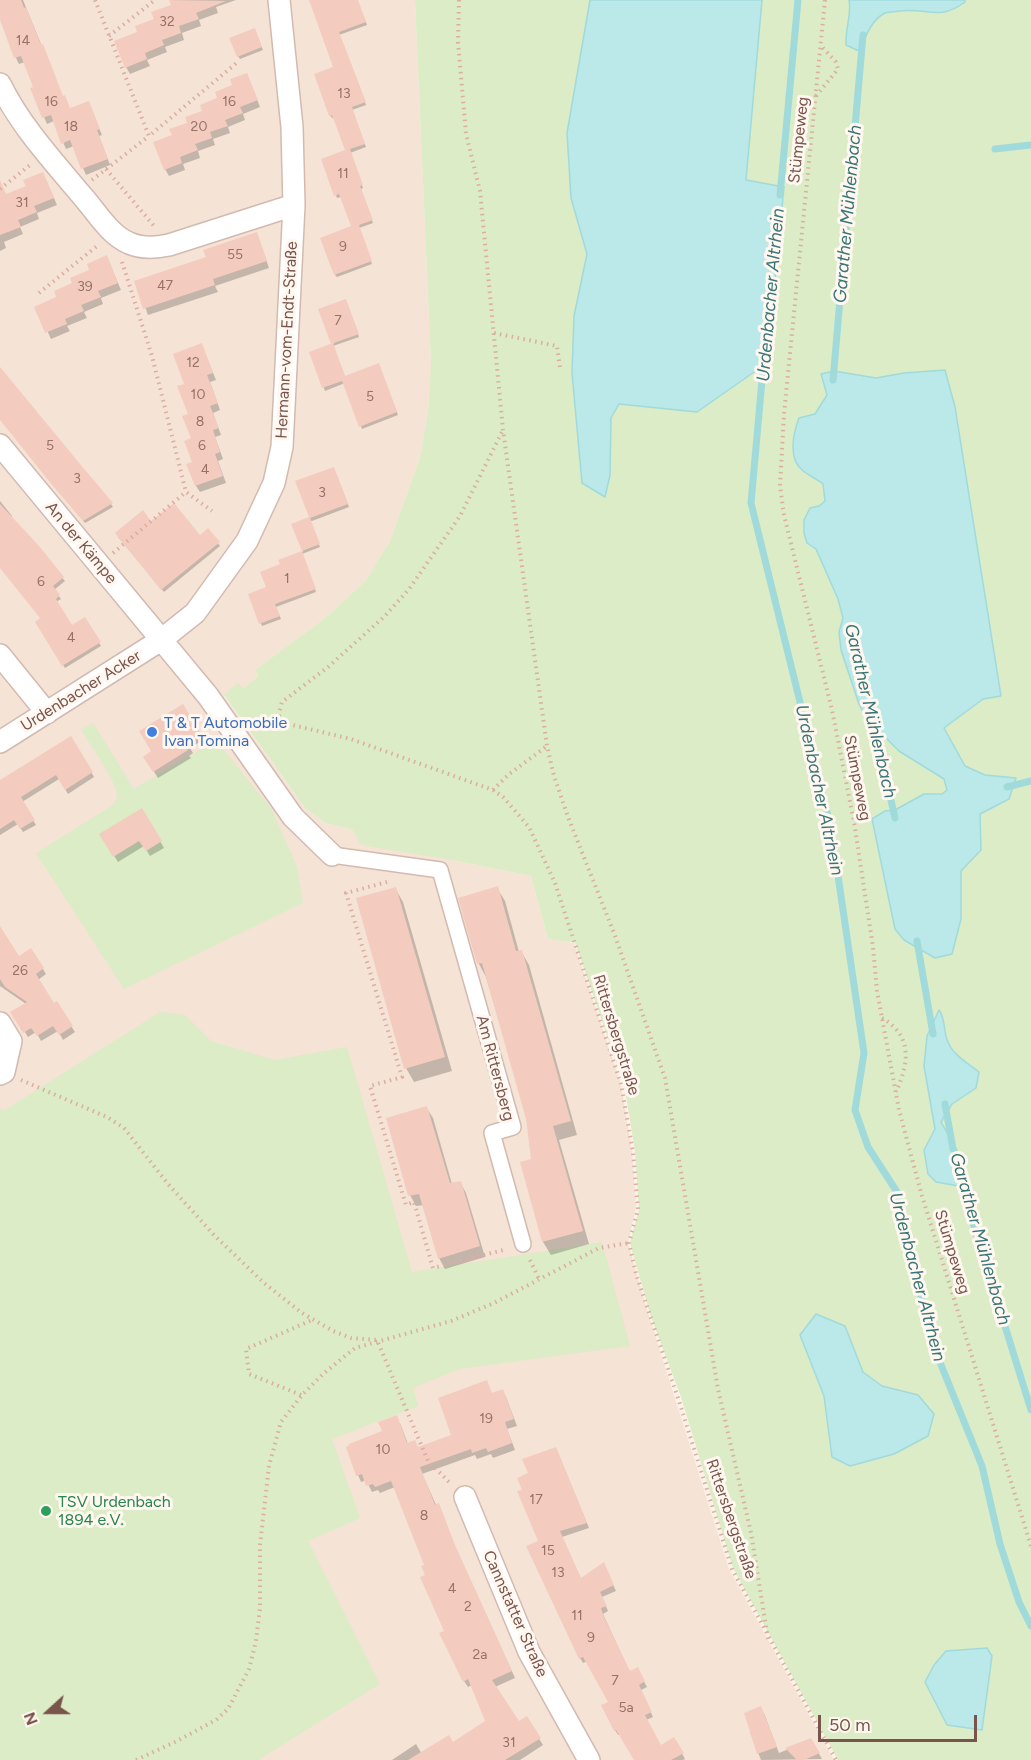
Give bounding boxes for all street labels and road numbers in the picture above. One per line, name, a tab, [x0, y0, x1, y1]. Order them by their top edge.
street label: Stümpeweg	[785, 96, 813, 184]
street label: Hermann-vom-Endt-Straße	[272, 241, 302, 439]
street label: An der Kämpe	[41, 498, 121, 588]
street label: Urdenbacher Acker	[17, 646, 145, 736]
street label: Stümpeweg	[839, 734, 875, 822]
street label: Rittersbergstraße	[589, 972, 643, 1098]
street label: Am Rittersberg	[472, 1013, 518, 1123]
street label: Stümpeweg	[930, 1208, 974, 1296]
street label: Rittersbergstraße	[702, 1457, 760, 1581]
street label: Cannstatter Straße	[478, 1548, 552, 1680]

